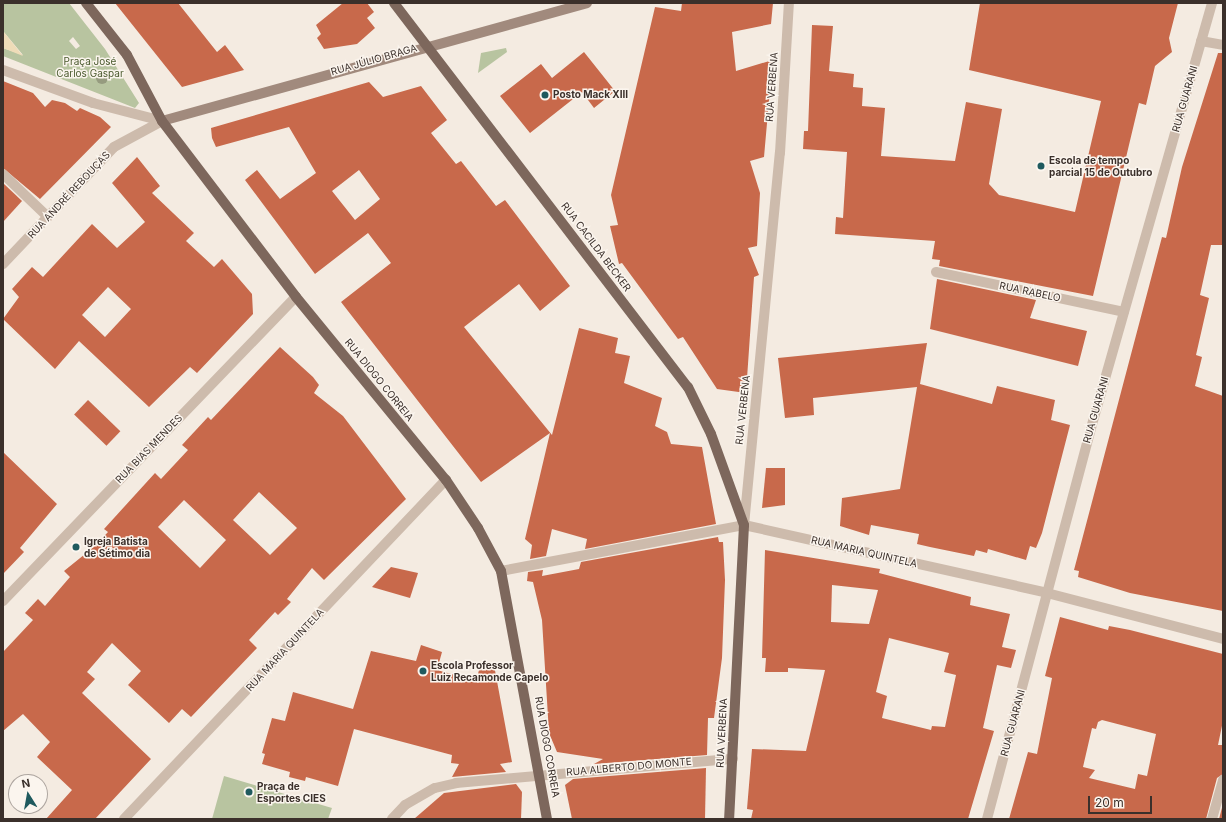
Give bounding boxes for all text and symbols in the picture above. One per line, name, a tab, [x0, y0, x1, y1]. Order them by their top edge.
street label: RUA JÚLIO BRAGA	[330, 42, 418, 78]
street label: RUA VERBENA	[764, 52, 780, 122]
park label: Praça José Carlos Gaspar	[56, 55, 124, 78]
street label: RUA GUARANI	[1170, 64, 1200, 134]
place label: Posto Mack XIII	[553, 89, 628, 101]
marker: Posto Mack XIII	[540, 90, 550, 100]
street label: RUA ANDRÉ REBOUÇAS	[25, 149, 113, 241]
place label: Escola de tempo parcial 15 de Outubro	[1049, 154, 1152, 178]
marker: Escola de tempo parcial 15 de Outubro	[1036, 161, 1046, 171]
street label: RUA CACILDA BECKER	[559, 200, 633, 294]
street label: RUA RABELO	[998, 280, 1062, 304]
street label: RUA DIOGO CORREIA	[342, 336, 416, 424]
street label: RUA VERBENA	[733, 375, 753, 445]
street label: RUA GUARANI	[1081, 375, 1111, 445]
street label: RUA BIAS MENDES	[113, 412, 185, 486]
street label: RUA MARIA QUINTELA	[810, 534, 918, 570]
place label: Igreja Batista de Sétimo dia	[84, 535, 150, 558]
marker: Igreja Batista de Sétimo dia	[71, 542, 81, 552]
street label: RUA MARIA QUINTELA	[244, 606, 326, 694]
place label: Escola Professor Luiz Recamonde Capelo	[431, 659, 548, 682]
marker: Escola Professor Luiz Recamonde Capelo	[418, 666, 428, 676]
street label: RUA GUARANI	[998, 688, 1028, 758]
street label: RUA DIOGO CORREIA	[532, 696, 562, 798]
street label: RUA VERBENA	[714, 698, 730, 768]
street label: RUA ALBERTO DO MONTE	[566, 756, 692, 778]
north arrow	[8, 774, 48, 814]
text: N	[20, 776, 31, 791]
place label: Praça de Esportes CIES	[257, 780, 326, 804]
marker: Praça de Esportes CIES	[244, 787, 254, 797]
scale bar	[1090, 788, 1154, 814]
text: 20 m	[1095, 795, 1124, 810]

